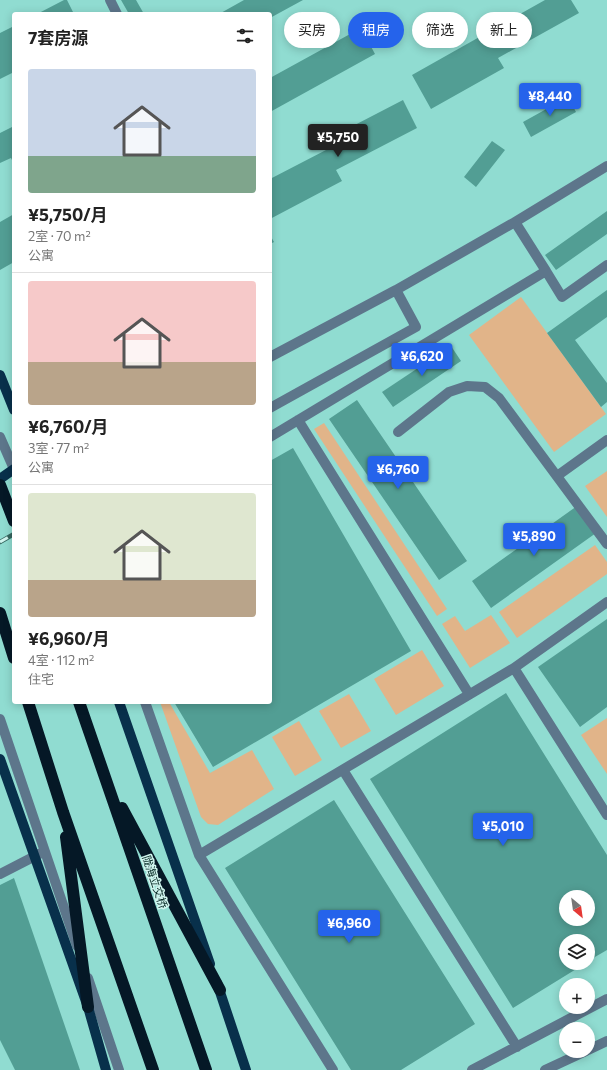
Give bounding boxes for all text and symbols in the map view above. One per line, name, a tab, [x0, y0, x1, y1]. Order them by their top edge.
chip: 买房	[284, 12, 340, 48]
chip: 租房	[348, 12, 404, 48]
chip: 筛选	[412, 12, 468, 48]
chip: 新上	[476, 12, 532, 48]
icon: filters	[234, 25, 256, 47]
text: 7套房源	[28, 27, 88, 48]
pin: ¥8,440	[517, 83, 583, 117]
text: ¥8,440	[528, 88, 572, 104]
icon: home	[106, 95, 178, 167]
pin: ¥5,750	[305, 124, 371, 158]
text: ¥5,750	[317, 129, 359, 145]
text: ¥5,750/月	[28, 204, 108, 225]
text: 2室 · 70 m²	[28, 228, 91, 244]
text: 公寓	[28, 247, 54, 263]
icon: home	[106, 307, 178, 379]
pin: ¥6,620	[389, 343, 455, 377]
text: ¥6,620	[400, 348, 444, 364]
text: ¥6,760/月	[28, 416, 109, 437]
text: 3室 · 77 m²	[28, 440, 89, 456]
pin: ¥6,760	[365, 456, 431, 490]
text: 公寓	[28, 459, 54, 475]
text: ¥6,760	[376, 461, 420, 477]
icon: home	[106, 519, 178, 591]
pin: ¥5,890	[501, 523, 567, 557]
text: ¥5,890	[512, 528, 556, 544]
text: ¥6,960/月	[28, 628, 110, 649]
text: 4室 · 112 m²	[28, 652, 94, 668]
text: 住宅	[28, 671, 54, 687]
pin: ¥5,010	[470, 813, 536, 847]
text: ¥5,010	[482, 818, 524, 834]
street label: 陇海立交桥	[140, 854, 171, 910]
north arrow	[559, 890, 595, 926]
map controls	[559, 890, 595, 1058]
pin: ¥6,960	[316, 910, 382, 944]
text: ¥6,960	[327, 915, 371, 931]
button: layers	[559, 934, 595, 970]
button: +	[559, 978, 595, 1014]
button: −	[559, 1022, 595, 1058]

